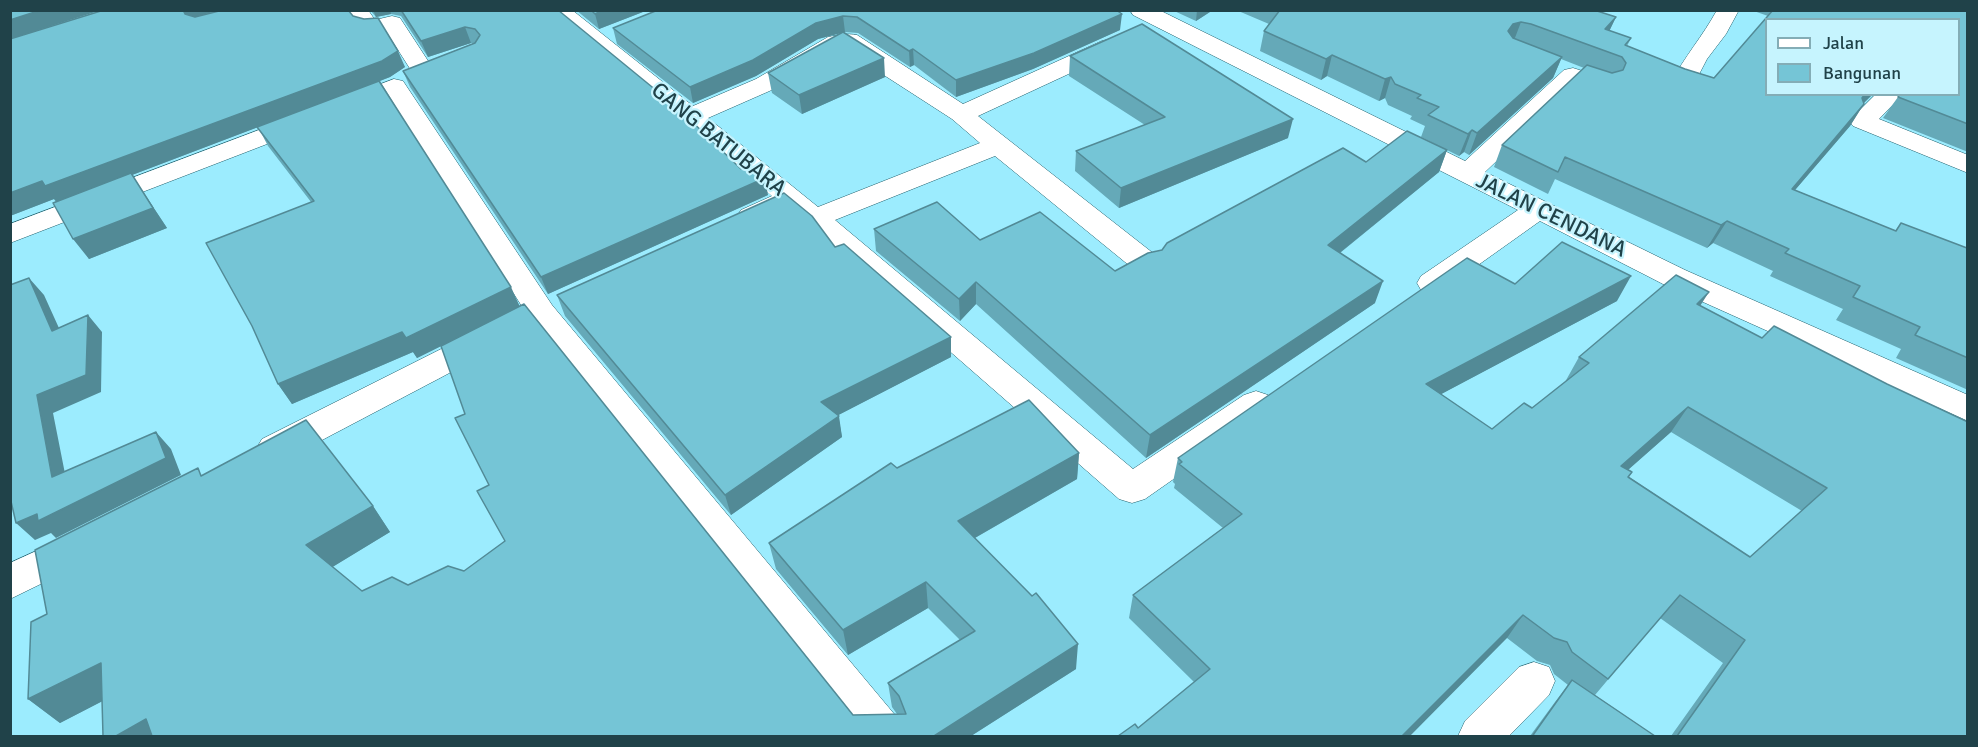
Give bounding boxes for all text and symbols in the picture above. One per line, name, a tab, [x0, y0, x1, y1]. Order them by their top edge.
legend	[1765, 18, 1960, 96]
text: Jalan	[1823, 32, 1864, 54]
text: Bangunan	[1823, 62, 1901, 84]
street label: GANG BATUBARA	[645, 78, 791, 202]
street label: JALAN CENDANA	[1472, 168, 1630, 264]

